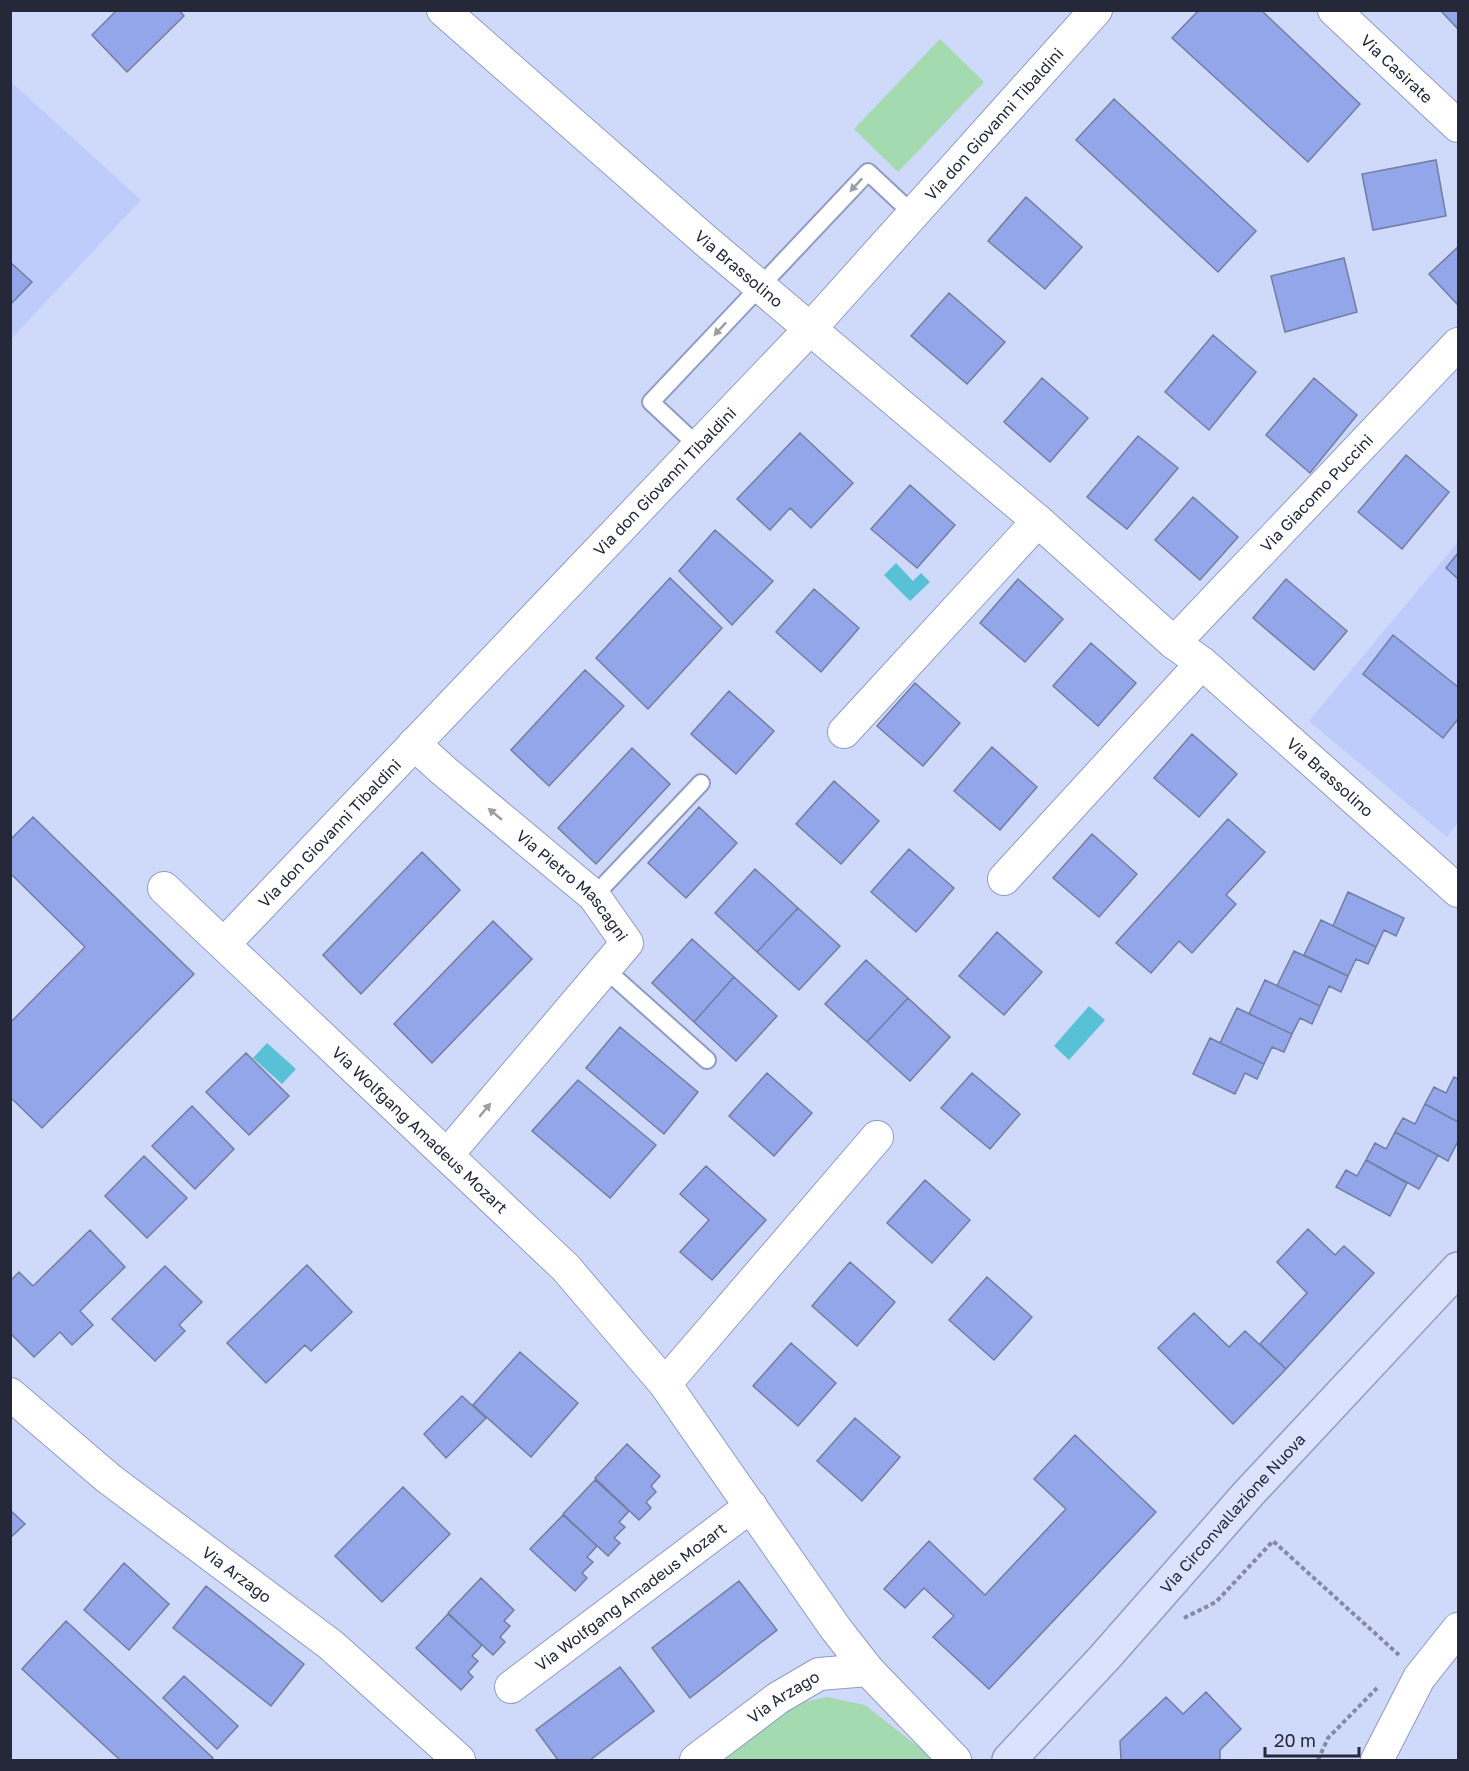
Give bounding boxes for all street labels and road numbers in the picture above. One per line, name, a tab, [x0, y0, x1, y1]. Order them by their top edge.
street label: Via Casirate	[1357, 30, 1437, 107]
street label: Via don Giovanni Tibaldini	[920, 43, 1068, 204]
street label: Via Brassolino	[691, 226, 787, 312]
street label: Via don Giovanni Tibaldini	[589, 403, 740, 560]
street label: Via Giacomo Puccini	[1256, 430, 1377, 556]
street label: Via Brassolino	[1283, 733, 1378, 821]
street label: Via don Giovanni Tibaldini	[254, 755, 405, 912]
street label: Via Pietro Mascagni	[512, 825, 633, 945]
street label: Via Wolfgang Amadeus Mozart	[328, 1042, 512, 1218]
street label: Via Circonvallazione Nuova	[1156, 1429, 1309, 1597]
street label: Via Wolfgang Amadeus Mozart	[531, 1518, 730, 1675]
street label: Via Arzago	[198, 1542, 276, 1607]
street label: Via Arzago	[743, 1666, 823, 1728]

